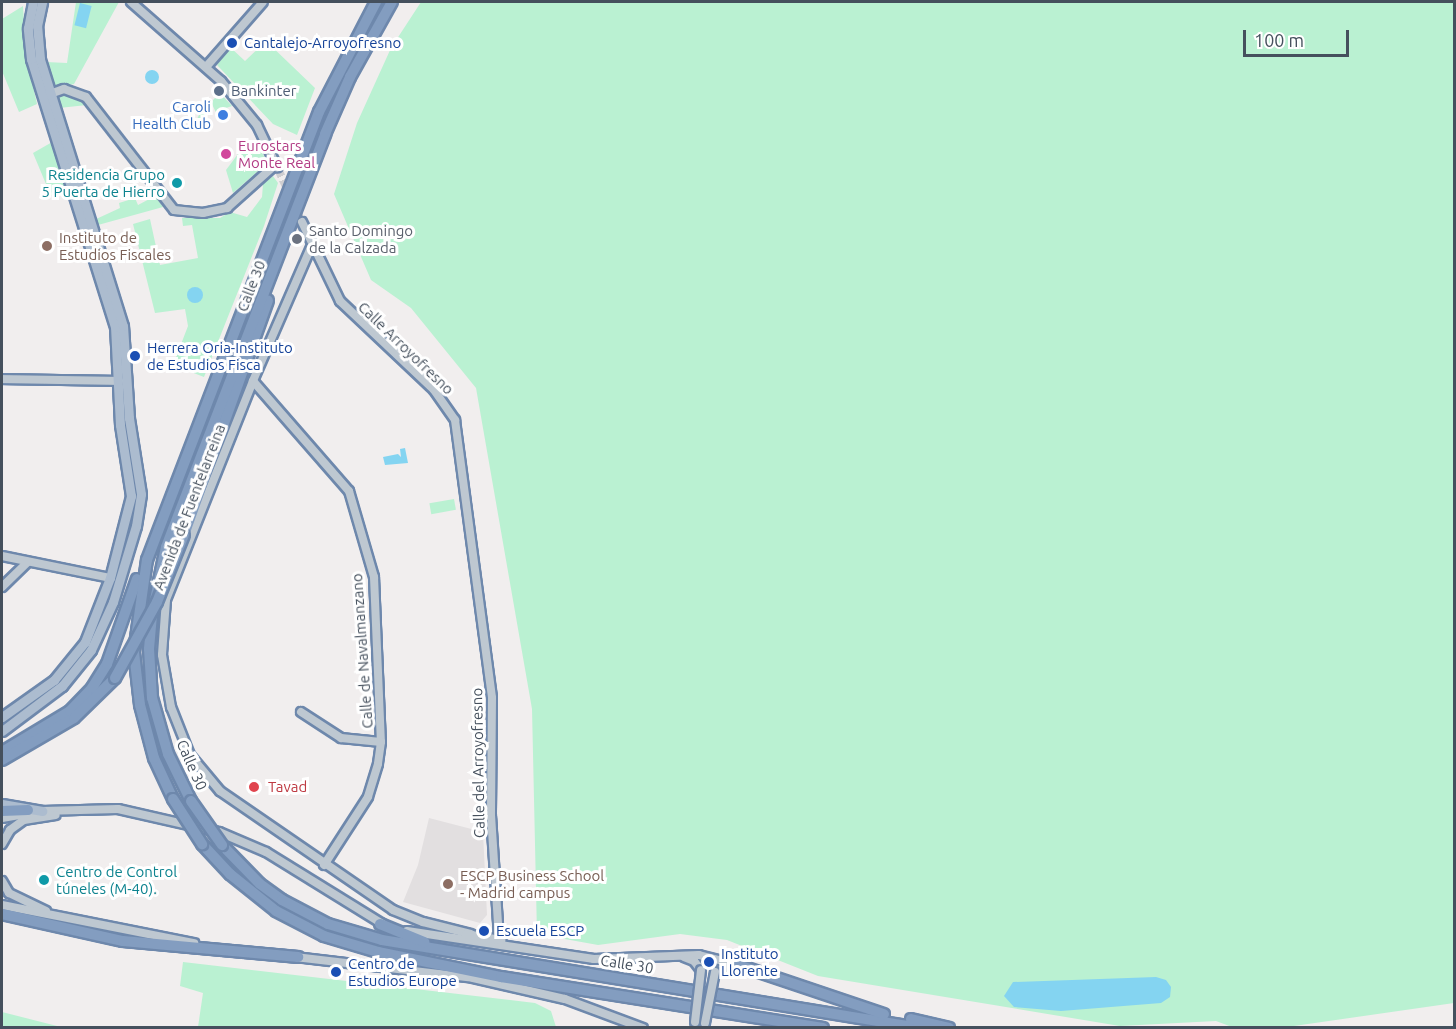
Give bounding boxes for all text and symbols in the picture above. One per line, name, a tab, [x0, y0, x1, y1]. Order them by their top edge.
scale bar	[1246, 18, 1352, 56]
text: 100 m	[1254, 30, 1304, 50]
place label: Cantalejo-Arroyofresno	[244, 34, 401, 52]
marker: Cantalejo-Arroyofresno	[225, 36, 239, 50]
place label: Bankinter	[231, 82, 296, 100]
marker: Bankinter	[212, 84, 226, 98]
place label: Caroli Health Club	[132, 97, 211, 132]
marker: Caroli Health Club	[216, 108, 230, 122]
place label: Eurostars Monte Real	[238, 136, 315, 171]
marker: Eurostars Monte Real	[219, 147, 233, 161]
place label: Residencia Grupo 5 Puerta de Hierro	[42, 165, 165, 200]
marker: Residencia Grupo 5 Puerta de Hierro	[170, 176, 184, 190]
place label: Santo Domingo de la Calzada	[309, 221, 413, 256]
place label: Instituto de Estudios Fiscales	[59, 228, 171, 263]
marker: Santo Domingo de la Calzada	[290, 232, 304, 246]
marker: Instituto de Estudios Fiscales	[40, 239, 54, 253]
street label: Calle 30	[233, 258, 269, 314]
street label: Calle Arroyofresno	[354, 298, 458, 398]
place label: Herrera Oria-Instituto de Estudios Fisca	[147, 338, 293, 373]
marker: Herrera Oria-Instituto de Estudios Fisca	[128, 349, 142, 363]
street label: Avenida de Fuentelarreina	[149, 422, 229, 592]
street label: Calle de Navalmanzano	[348, 573, 376, 729]
street label: Calle del Arroyofresno	[468, 688, 488, 838]
street label: Calle 30	[173, 737, 211, 793]
marker: Tavad	[245, 778, 263, 796]
place label: Tavad	[268, 778, 307, 796]
place label: Centro de Control túneles (M-40).	[56, 862, 177, 897]
place label: ESCP Business School - Madrid campus	[460, 866, 604, 901]
marker: Centro de Control túneles (M-40).	[37, 873, 51, 887]
marker: ESCP Business School - Madrid campus	[441, 877, 455, 891]
place label: Escuela ESCP	[496, 922, 584, 940]
marker: Escuela ESCP	[477, 924, 491, 938]
place label: Instituto Llorente	[721, 944, 779, 979]
street label: Calle 30	[599, 951, 655, 977]
place label: Centro de Estudios Europe	[348, 954, 457, 989]
marker: Instituto Llorente	[702, 955, 716, 969]
marker: Centro de Estudios Europe	[329, 965, 343, 979]

